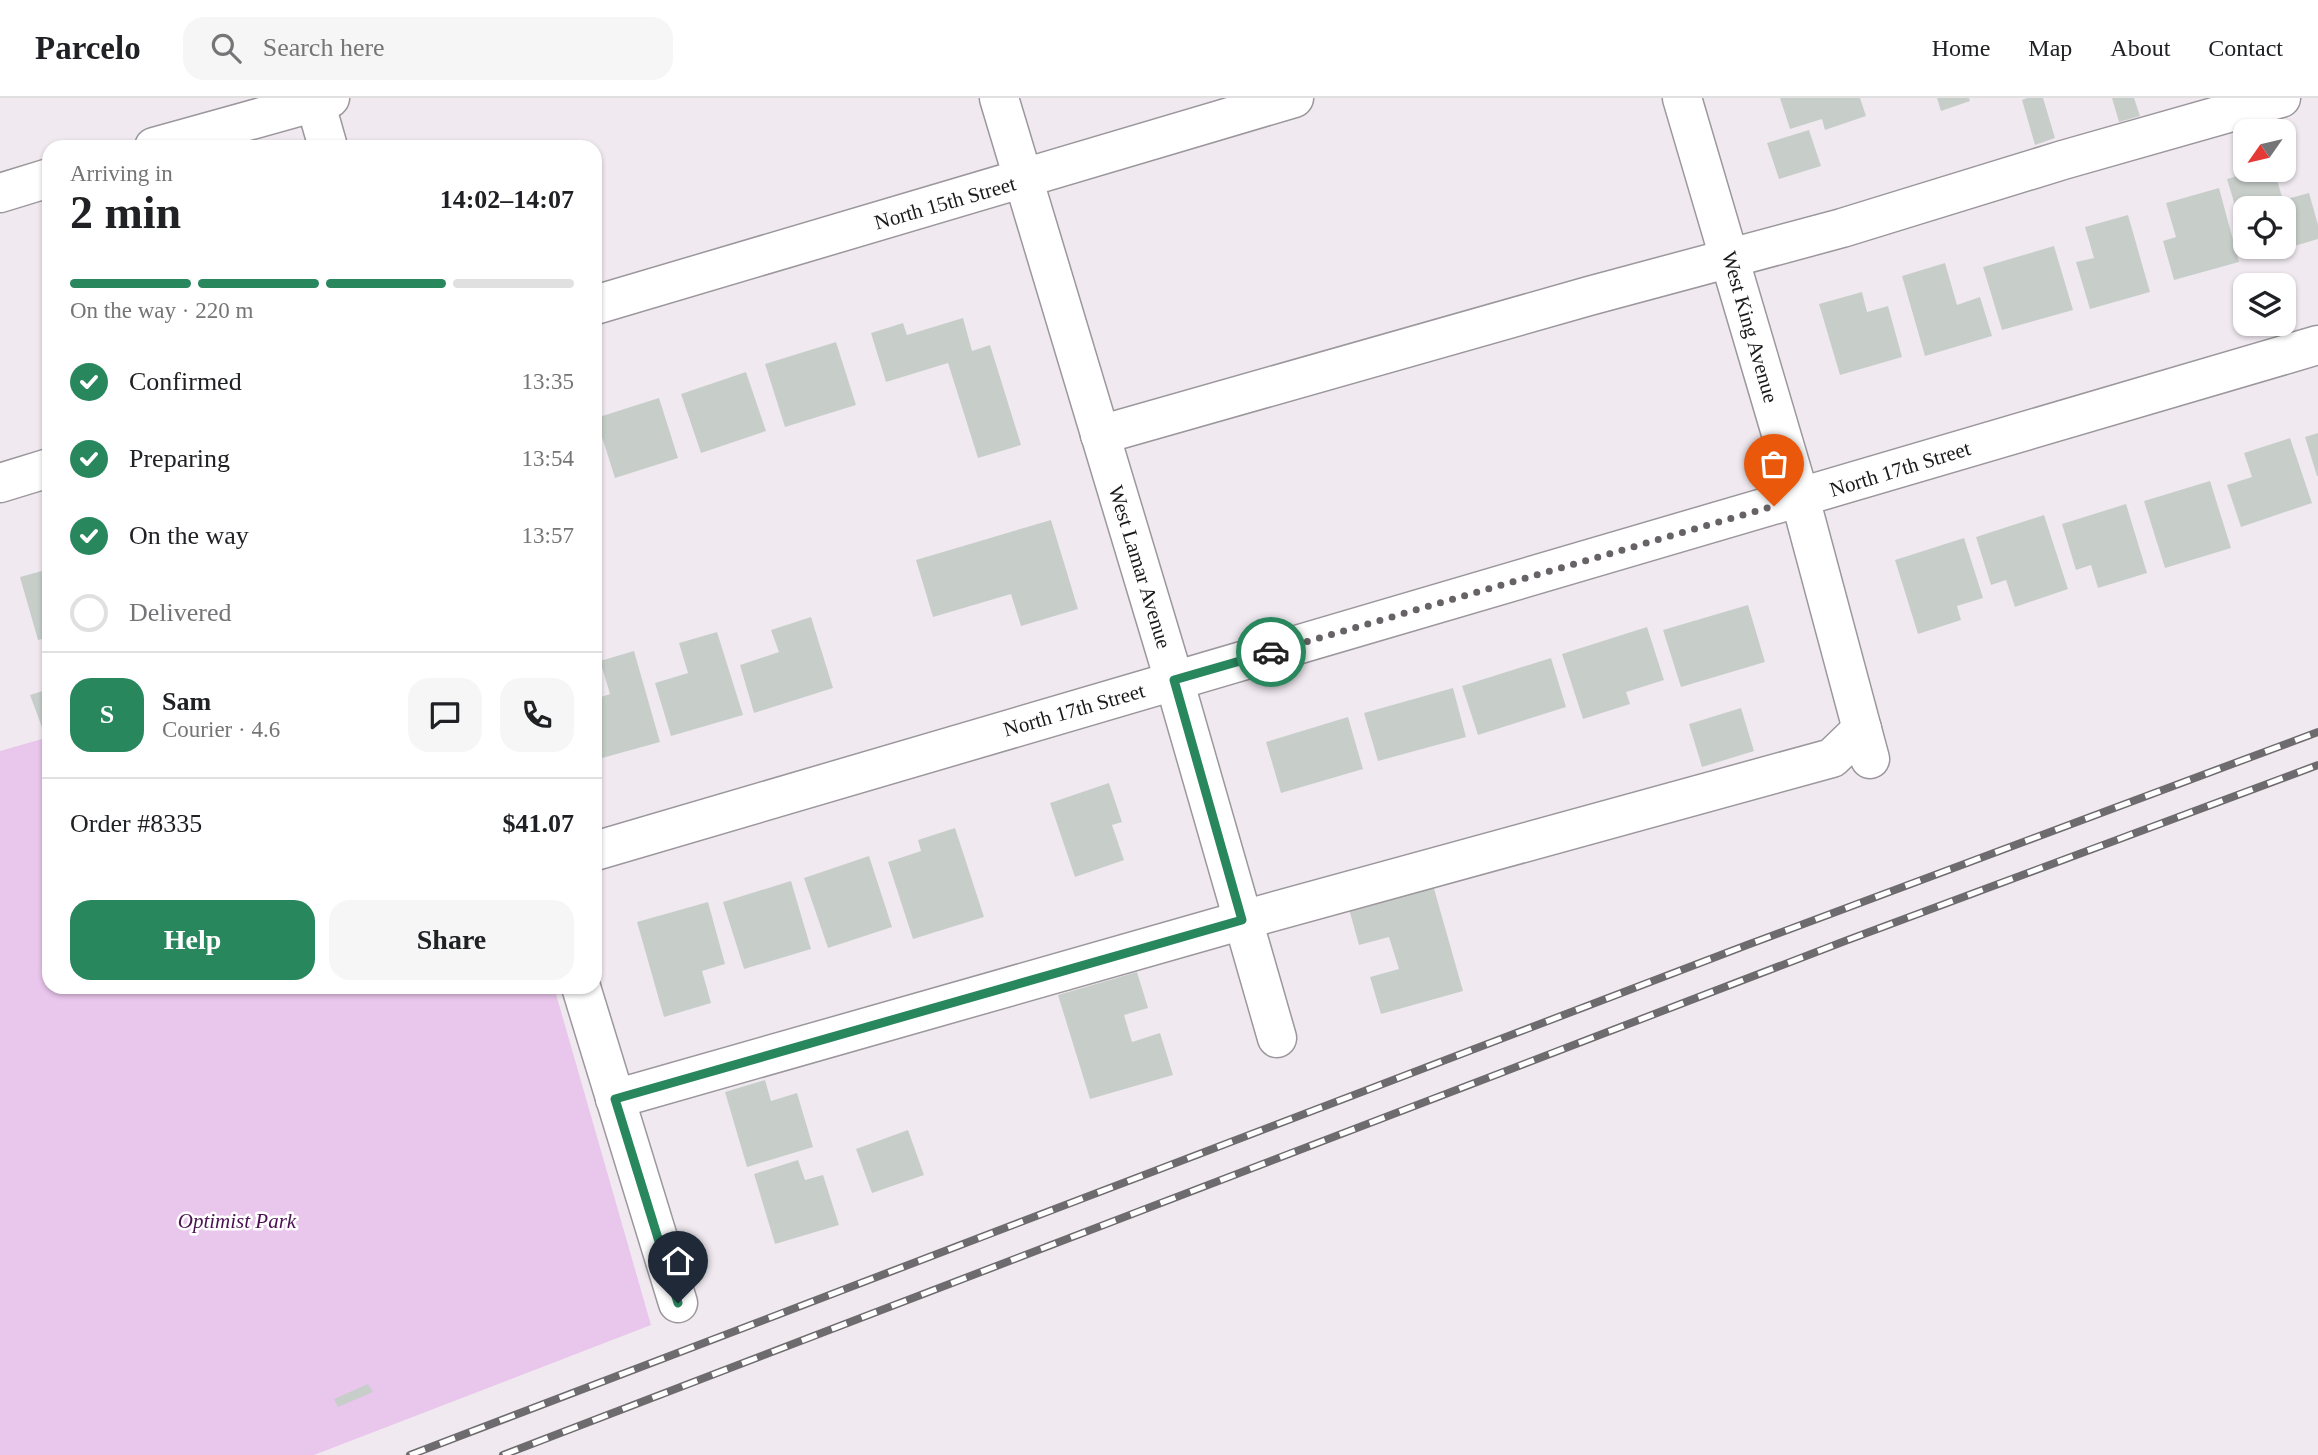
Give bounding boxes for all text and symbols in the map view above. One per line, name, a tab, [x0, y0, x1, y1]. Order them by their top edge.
search box	[183, 17, 673, 80]
icon: search	[207, 29, 245, 67]
text: Parcelo	[35, 30, 141, 66]
text: Search here	[263, 33, 385, 62]
text: Home	[1932, 35, 1990, 61]
text: Map	[2028, 35, 2072, 61]
text: About	[2110, 35, 2170, 61]
text: Contact	[2208, 35, 2283, 61]
north arrow	[2233, 119, 2296, 182]
map controls	[2233, 119, 2296, 336]
text: Arriving in	[70, 161, 173, 186]
street label: North 15th Street	[872, 171, 1019, 235]
text: 14:02–14:07	[440, 185, 574, 214]
text: 2 min	[70, 187, 181, 238]
button: locate	[2233, 196, 2296, 259]
street label: West King Avenue	[1717, 248, 1783, 406]
button: layers	[2233, 273, 2296, 336]
text: On the way · 220 m	[70, 298, 253, 323]
icon: check	[70, 363, 108, 401]
text: Confirmed	[129, 367, 242, 396]
text: 13:35	[522, 369, 574, 394]
pin	[1744, 434, 1804, 506]
street label: North 17th Street	[1827, 436, 1973, 502]
icon: check	[70, 440, 108, 478]
text: Preparing	[129, 444, 230, 473]
icon: bag	[1755, 445, 1793, 483]
text: 13:54	[522, 446, 574, 471]
street label: West Lamar Avenue	[1104, 483, 1176, 651]
icon: check	[70, 517, 108, 555]
text: On the way	[129, 521, 249, 550]
text: 13:57	[522, 523, 574, 548]
text: Delivered	[129, 598, 232, 627]
courier	[1236, 617, 1306, 687]
icon: car	[1252, 633, 1290, 671]
button: chat	[408, 678, 482, 752]
button: phone	[500, 678, 574, 752]
street label: North 17th Street	[1001, 678, 1148, 742]
text: Sam	[162, 687, 211, 716]
text: S	[100, 700, 114, 729]
text: Courier · 4.6	[162, 717, 280, 742]
text: Order #8335	[70, 809, 202, 838]
text: $41.07	[503, 809, 574, 838]
button: Help	[70, 900, 315, 980]
button: Share	[329, 900, 574, 980]
park label: Optimist Park	[178, 1209, 297, 1233]
pin	[648, 1231, 708, 1303]
icon: home	[659, 1242, 697, 1280]

